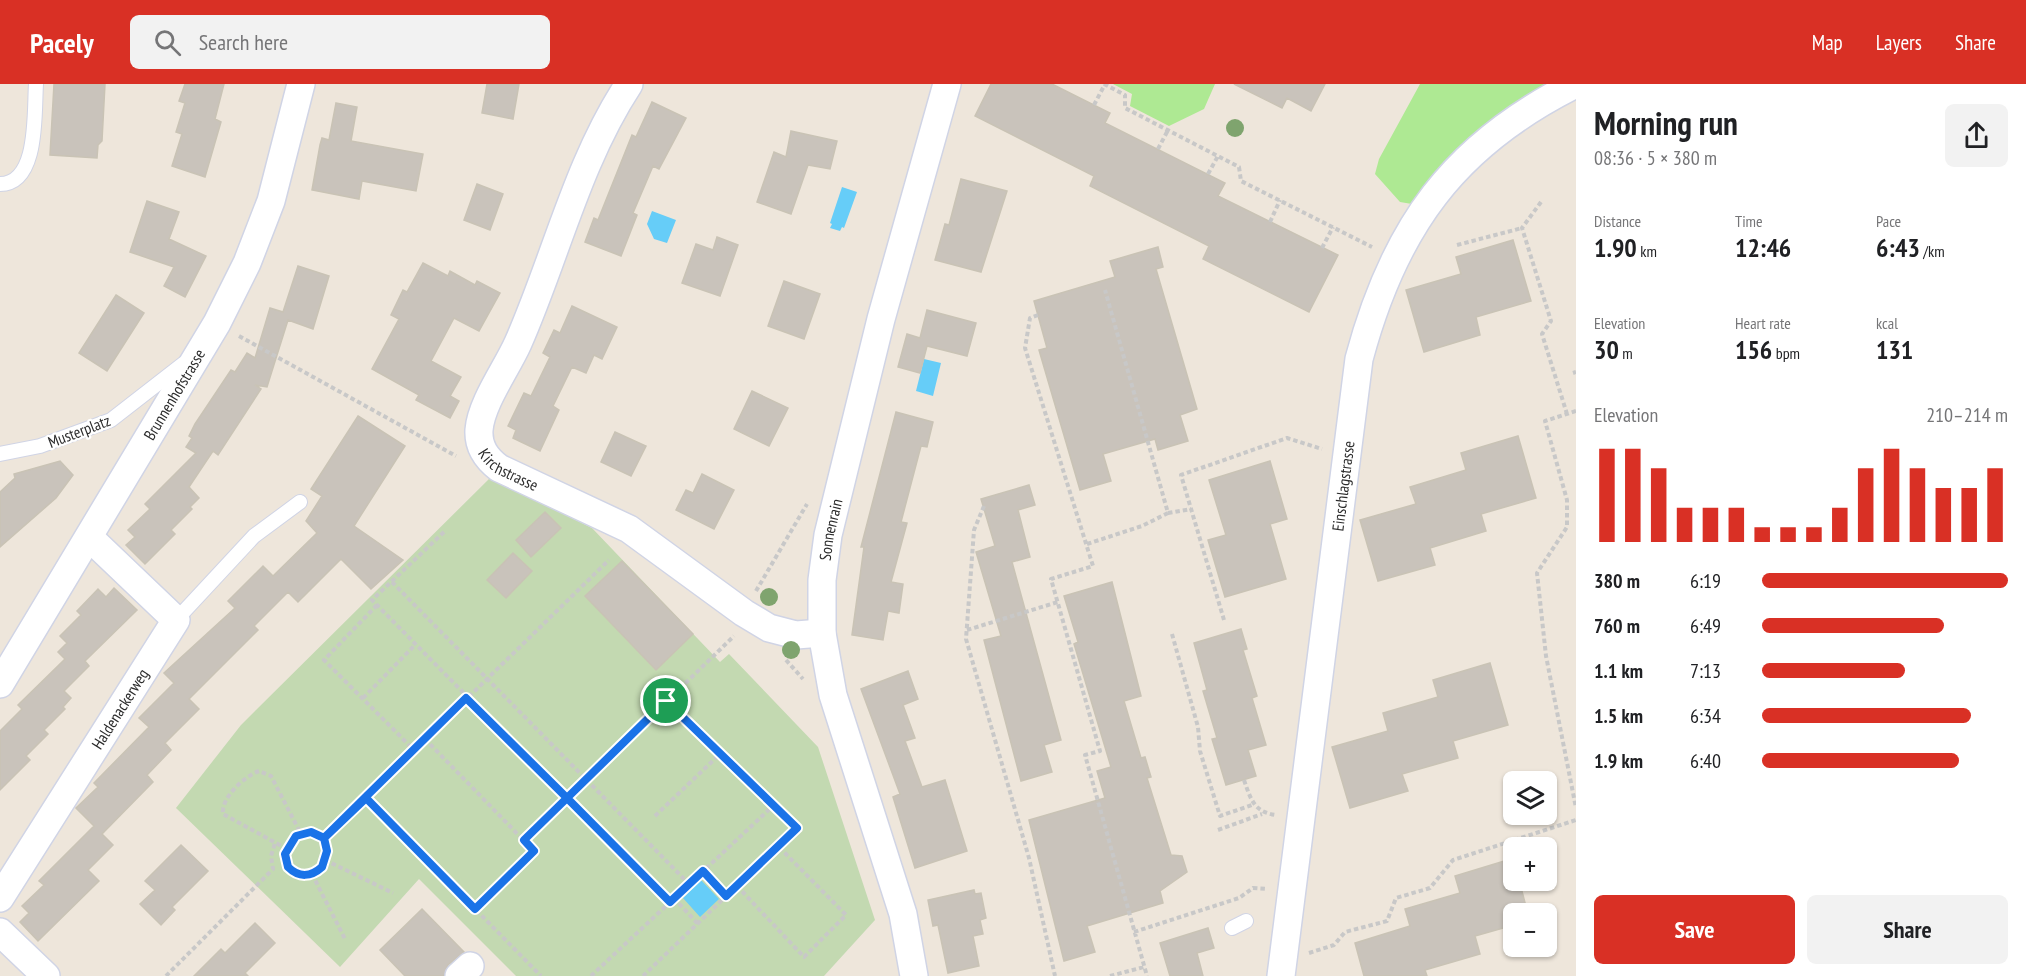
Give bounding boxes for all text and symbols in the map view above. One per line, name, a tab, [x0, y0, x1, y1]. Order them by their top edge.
search box	[130, 15, 550, 69]
text: Pacely	[30, 24, 94, 61]
icon: search	[151, 26, 184, 59]
text: Search here	[199, 28, 288, 56]
text: Map	[1812, 29, 1843, 56]
text: Layers	[1876, 29, 1922, 56]
text: Share	[1955, 29, 1996, 56]
text: Morning run	[1594, 101, 1738, 144]
button: share	[1945, 104, 2008, 167]
text: 08:36 · 5 × 380 m	[1594, 145, 1717, 171]
text: Distance	[1594, 211, 1641, 231]
text: Time	[1735, 211, 1763, 231]
text: Pace	[1876, 211, 1901, 231]
text: 1.90	[1594, 231, 1637, 264]
text: 12:46	[1735, 231, 1791, 264]
text: 6:43	[1876, 231, 1920, 264]
text: km	[1637, 241, 1657, 261]
text: /km	[1920, 241, 1945, 261]
text: Elevation	[1594, 313, 1645, 333]
text: Heart rate	[1735, 313, 1791, 333]
text: kcal	[1876, 313, 1898, 333]
text: 30	[1594, 333, 1619, 366]
text: 156	[1735, 333, 1772, 366]
text: 131	[1876, 333, 1913, 366]
text: m	[1619, 343, 1633, 363]
text: bpm	[1772, 343, 1800, 363]
street label: Brunnenhofstrasse	[139, 345, 209, 443]
text: Elevation	[1594, 402, 1658, 428]
text: 210–214 m	[1926, 402, 2008, 428]
street label: Musterplatz	[45, 410, 113, 452]
street label: Einschlagstrasse	[1327, 440, 1359, 532]
street label: Kirchstrasse	[474, 445, 541, 495]
street label: Sonnenrain	[815, 497, 847, 562]
text: 380 m	[1594, 568, 1640, 594]
text: 6:19	[1690, 568, 1721, 594]
text: 760 m	[1594, 613, 1640, 639]
text: 6:49	[1690, 613, 1721, 639]
text: 1.1 km	[1594, 658, 1643, 684]
text: 7:13	[1690, 658, 1721, 684]
street label: Haldenackerweg	[87, 665, 153, 753]
pin	[640, 675, 691, 726]
icon: arrive	[649, 684, 682, 717]
text: 1.5 km	[1594, 703, 1643, 729]
text: 6:34	[1690, 703, 1721, 729]
text: 1.9 km	[1594, 748, 1643, 774]
text: 6:40	[1690, 748, 1721, 774]
map controls	[1503, 771, 1557, 957]
button: layers	[1503, 771, 1557, 825]
button: +	[1503, 837, 1557, 891]
button: Save	[1594, 895, 1795, 964]
button: Share	[1807, 895, 2008, 964]
button: −	[1503, 903, 1557, 957]

